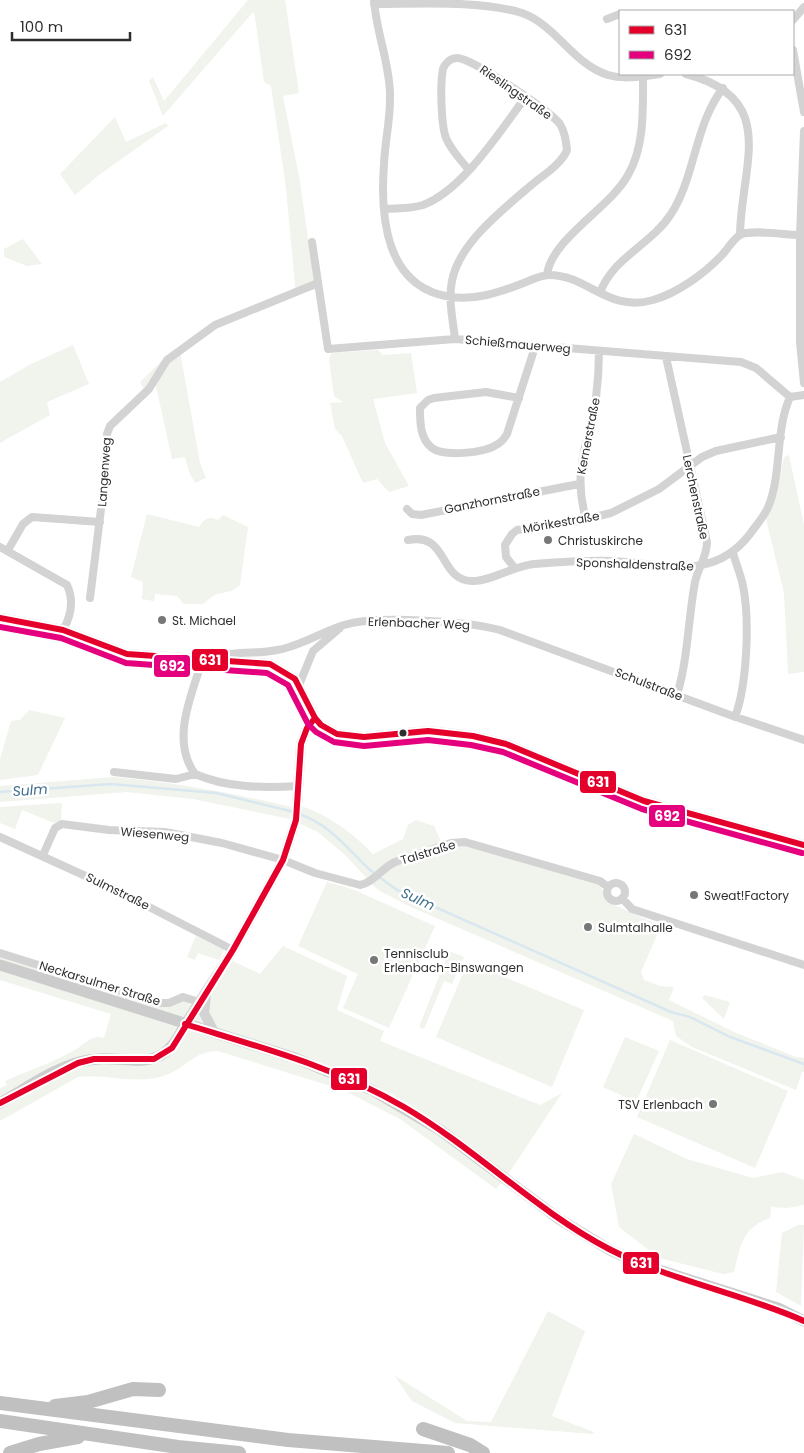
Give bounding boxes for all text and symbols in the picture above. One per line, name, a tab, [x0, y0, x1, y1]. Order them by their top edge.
scale bar	[12, 10, 130, 42]
legend	[619, 10, 794, 75]
text: 100 m	[20, 16, 63, 37]
text: 631	[664, 19, 687, 40]
text: 692	[664, 44, 692, 65]
street label: Rieslingstraße	[477, 61, 555, 123]
street label: Schießmauerweg	[464, 331, 572, 357]
street label: Kernerstraße	[572, 396, 604, 476]
street label: Langenweg	[93, 437, 115, 507]
street label: Lerchenstraße	[679, 453, 713, 541]
street label: Ganzhornstraße	[443, 482, 541, 518]
street label: Mörikestraße	[521, 507, 601, 537]
place label: Christuskirche	[558, 532, 643, 549]
marker: Christuskirche	[542, 534, 554, 546]
street label: Sponshaldenstraße	[576, 553, 694, 575]
place label: St. Michael	[172, 612, 236, 629]
street label: Erlenbacher Weg	[368, 613, 470, 633]
marker: St. Michael	[156, 614, 168, 626]
line badge: 631	[191, 648, 229, 672]
text: 631	[199, 650, 221, 670]
line badge: 692	[153, 654, 191, 678]
text: 692	[159, 656, 185, 676]
street label: Schulstraße	[613, 663, 685, 705]
unlabelled marker	[398, 728, 408, 738]
line badge: 631	[579, 770, 617, 794]
text: 631	[587, 772, 609, 792]
water label: Sulm	[12, 779, 48, 801]
line badge: 692	[648, 804, 686, 828]
text: 692	[654, 806, 680, 826]
street label: Wiesenweg	[120, 823, 190, 845]
street label: Talstraße	[399, 836, 457, 868]
street label: Sulmstraße	[83, 868, 153, 914]
water label: Sulm	[398, 883, 438, 915]
place label: Sweat!Factory	[704, 887, 789, 904]
marker: Sweat!Factory	[688, 889, 700, 901]
place label: Sulmtalhalle	[598, 919, 673, 936]
marker: Sulmtalhalle	[582, 921, 594, 933]
place label: Tennisclub Erlenbach-Binswangen	[384, 945, 524, 976]
marker: Tennisclub Erlenbach-Binswangen	[368, 954, 380, 966]
street label: Neckarsulmer Straße	[37, 956, 163, 1010]
line badge: 631	[330, 1067, 368, 1091]
text: 631	[338, 1069, 360, 1089]
place label: TSV Erlenbach	[618, 1096, 703, 1113]
marker: TSV Erlenbach	[707, 1098, 719, 1110]
line badge: 631	[622, 1251, 660, 1275]
text: 631	[630, 1253, 652, 1273]

